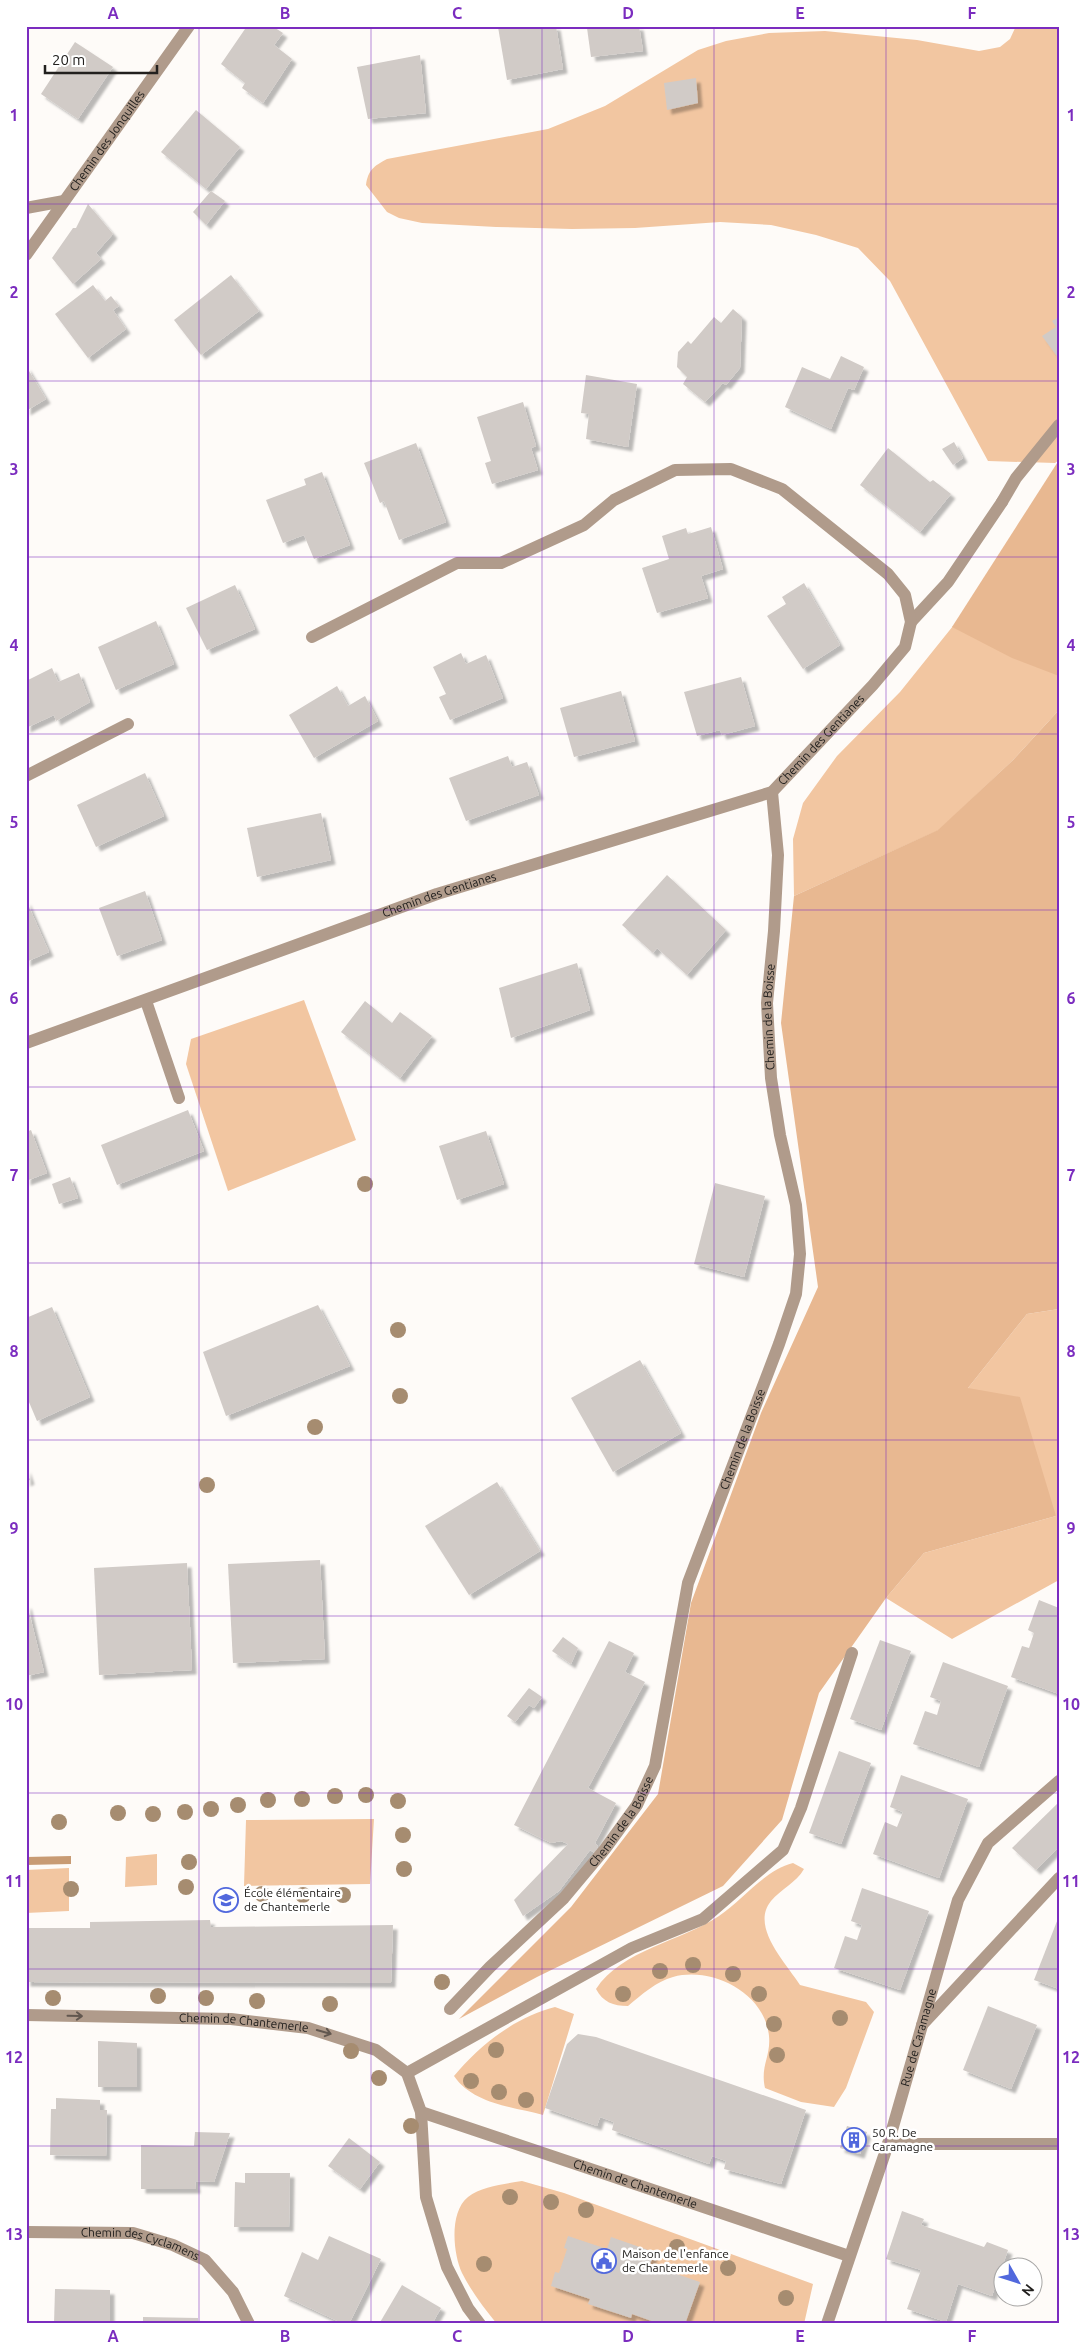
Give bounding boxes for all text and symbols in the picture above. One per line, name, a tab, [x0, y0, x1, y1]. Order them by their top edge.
text: A	[107, 4, 119, 22]
text: B	[280, 4, 290, 22]
text: C	[452, 4, 462, 22]
text: D	[622, 4, 634, 22]
text: E	[795, 4, 805, 22]
text: F	[968, 4, 977, 22]
scale bar	[45, 42, 158, 74]
text: 20 m	[52, 51, 85, 68]
street label: Chemin des Jonquilles	[67, 88, 147, 193]
text: 1	[9, 106, 19, 124]
text: 1	[1066, 106, 1076, 124]
text: 2	[9, 283, 19, 301]
text: 2	[1066, 283, 1076, 301]
text: 3	[9, 460, 19, 478]
text: 3	[1066, 460, 1076, 478]
text: 4	[9, 636, 19, 654]
text: 4	[1066, 636, 1076, 654]
street label: Chemin des Gentianes	[775, 692, 866, 787]
text: 5	[9, 813, 19, 831]
text: 5	[1066, 813, 1076, 831]
street label: Chemin des Gentianes	[380, 869, 498, 919]
street label: Chemin de la Boisse	[760, 963, 777, 1071]
text: 6	[9, 989, 19, 1007]
text: 6	[1066, 989, 1076, 1007]
text: 7	[9, 1166, 19, 1184]
text: 7	[1066, 1166, 1076, 1184]
text: 8	[9, 1342, 19, 1360]
text: 8	[1066, 1342, 1076, 1360]
street label: Chemin de la Boisse	[717, 1387, 767, 1492]
text: 9	[9, 1519, 19, 1537]
text: 9	[1066, 1519, 1076, 1537]
text: 10	[5, 1695, 23, 1713]
text: 10	[1062, 1695, 1080, 1713]
street label: Chemin de la Boisse	[586, 1774, 655, 1869]
text: 11	[5, 1872, 23, 1890]
text: 11	[1062, 1872, 1080, 1890]
place label: École élémentaire de Chantemerle	[244, 1886, 341, 1913]
school or university icon: École élémentaire de Chantemerle	[213, 1887, 239, 1913]
street label: Rue de Caramagne	[898, 1987, 938, 2088]
one-way arrow	[66, 2011, 83, 2021]
street label: Chemin de Chantemerle	[179, 2011, 309, 2034]
one-way arrow	[315, 2028, 331, 2038]
text: 12	[5, 2048, 23, 2066]
text: 12	[1062, 2048, 1080, 2066]
place label: 50 R. De Caramagne	[872, 2126, 933, 2153]
building icon: 50 R. De Caramagne	[841, 2127, 867, 2153]
street label: Chemin de Chantemerle	[572, 2157, 699, 2210]
text: 13	[5, 2225, 23, 2243]
text: 13	[1062, 2225, 1080, 2243]
street label: Chemin des Cyclamens	[81, 2226, 202, 2263]
place label: Maison de l'enfance de Chantemerle	[622, 2247, 729, 2274]
public building icon: Maison de l'enfance de Chantemerle	[591, 2248, 617, 2274]
north arrow	[992, 2258, 1042, 2308]
text: N	[1019, 2281, 1038, 2299]
text: A	[107, 2327, 119, 2345]
text: B	[280, 2327, 290, 2345]
text: C	[452, 2327, 462, 2345]
text: D	[622, 2327, 634, 2345]
text: E	[795, 2327, 805, 2345]
text: F	[968, 2327, 977, 2345]

